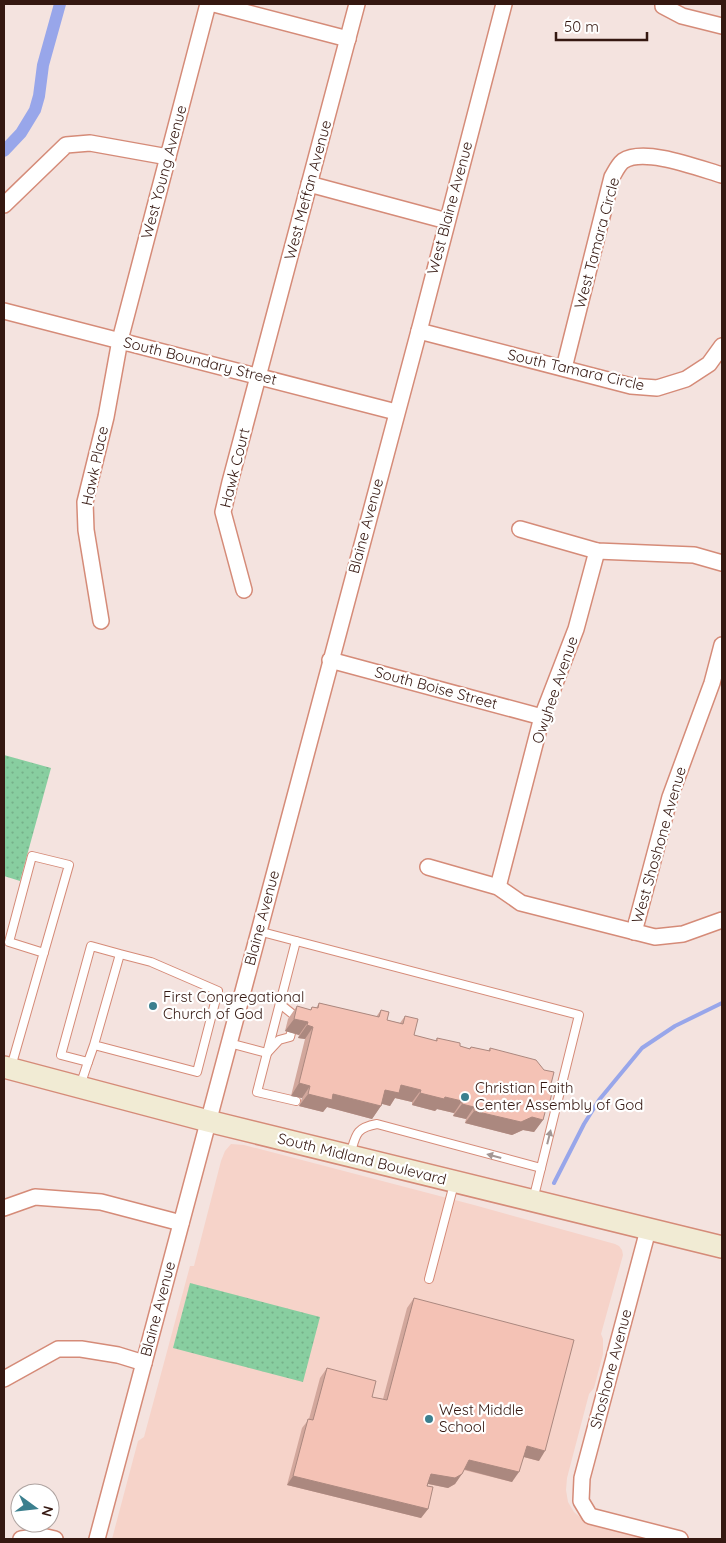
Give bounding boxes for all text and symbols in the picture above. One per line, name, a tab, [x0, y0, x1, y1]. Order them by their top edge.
scale bar	[556, 10, 647, 42]
text: 50 m	[564, 17, 599, 36]
street label: West Young Avenue	[137, 103, 191, 241]
street label: West Meffan Avenue	[280, 118, 335, 262]
street label: West Blaine Avenue	[423, 139, 476, 276]
street label: West Tamara Circle	[570, 175, 623, 311]
street label: South Boundary Street	[122, 332, 279, 389]
street label: South Tamara Circle	[506, 345, 646, 395]
street label: Hawk Place	[77, 424, 112, 507]
street label: Hawk Court	[215, 426, 254, 510]
street label: Blaine Avenue	[344, 476, 387, 576]
street label: Owyhee Avenue	[527, 634, 582, 746]
street label: South Boise Street	[373, 662, 500, 713]
street label: West Shoshone Avenue	[627, 764, 690, 925]
street label: Blaine Avenue	[240, 868, 283, 968]
place label: First Congregational Church of God	[163, 987, 304, 1023]
marker: First Congregational Church of God	[147, 1000, 159, 1012]
place label: Christian Faith Center Assembly of God	[475, 1078, 643, 1114]
marker: Christian Faith Center Assembly of God	[459, 1091, 471, 1103]
street label: South Midland Boulevard	[276, 1128, 449, 1189]
one-way arrow	[545, 1130, 553, 1145]
one-way arrow	[487, 1152, 502, 1160]
street label: Blaine Avenue	[136, 1259, 179, 1359]
street label: Shoshone Avenue	[585, 1307, 636, 1431]
place label: West Middle School	[439, 1400, 524, 1436]
marker: West Middle School	[423, 1413, 435, 1425]
north arrow	[10, 1483, 60, 1533]
text: N	[38, 1504, 58, 1519]

